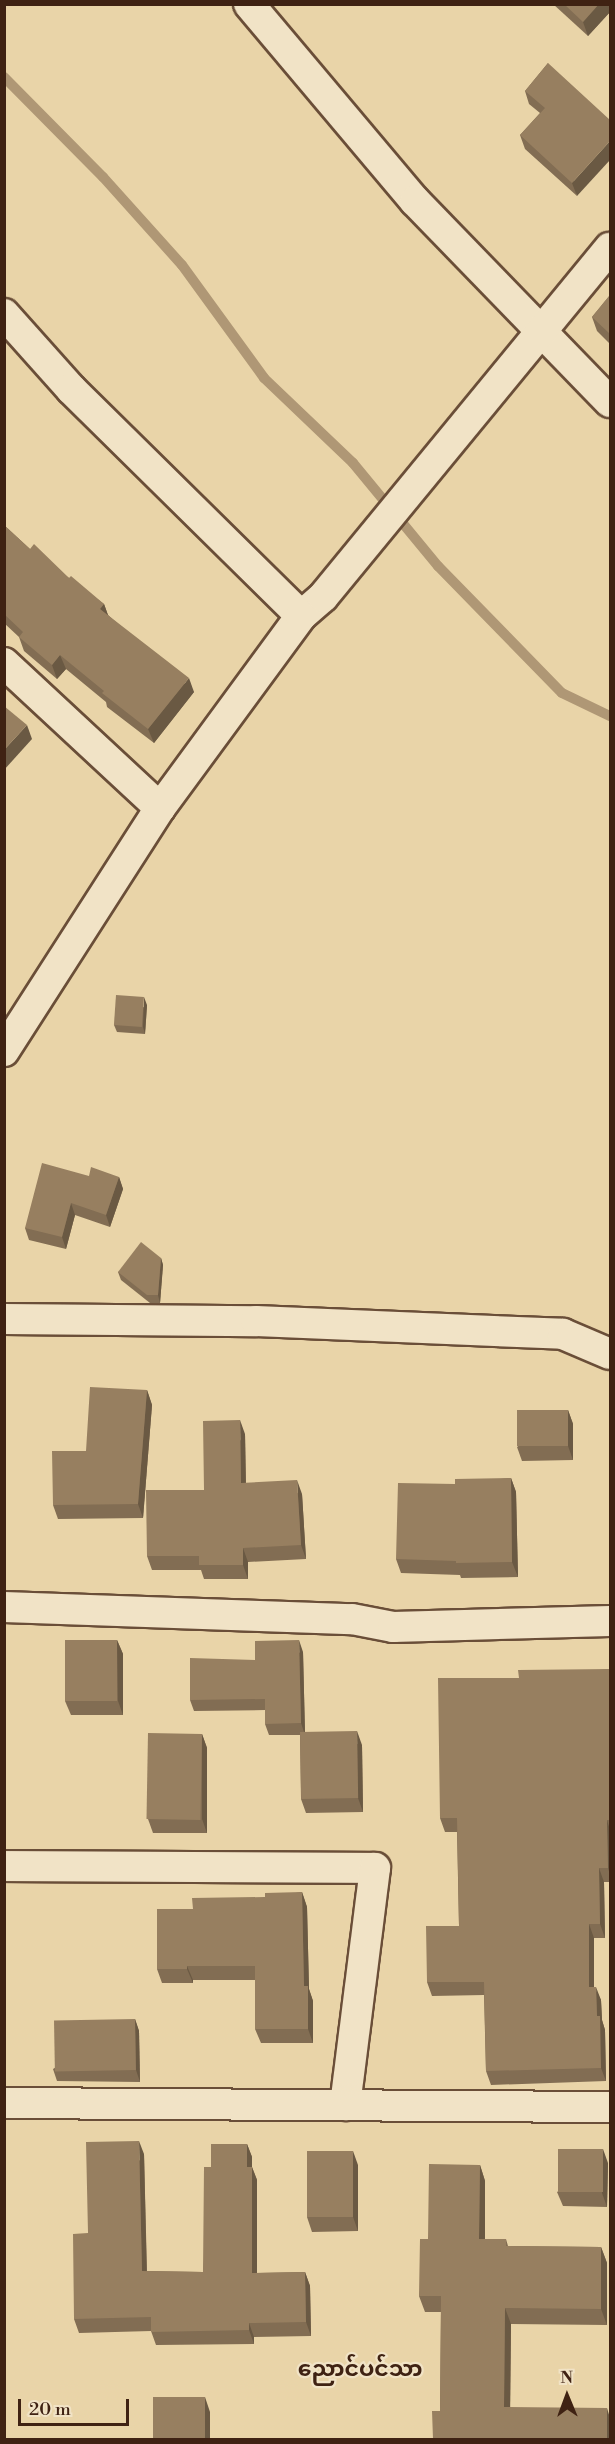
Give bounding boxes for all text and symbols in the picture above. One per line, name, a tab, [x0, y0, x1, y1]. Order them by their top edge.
district label: ညောင်ပင်သာ	[298, 2357, 422, 2383]
north arrow	[537, 2366, 597, 2426]
text: N	[560, 2368, 573, 2388]
scale bar	[21, 2387, 132, 2425]
text: 20 m	[29, 2398, 71, 2421]

